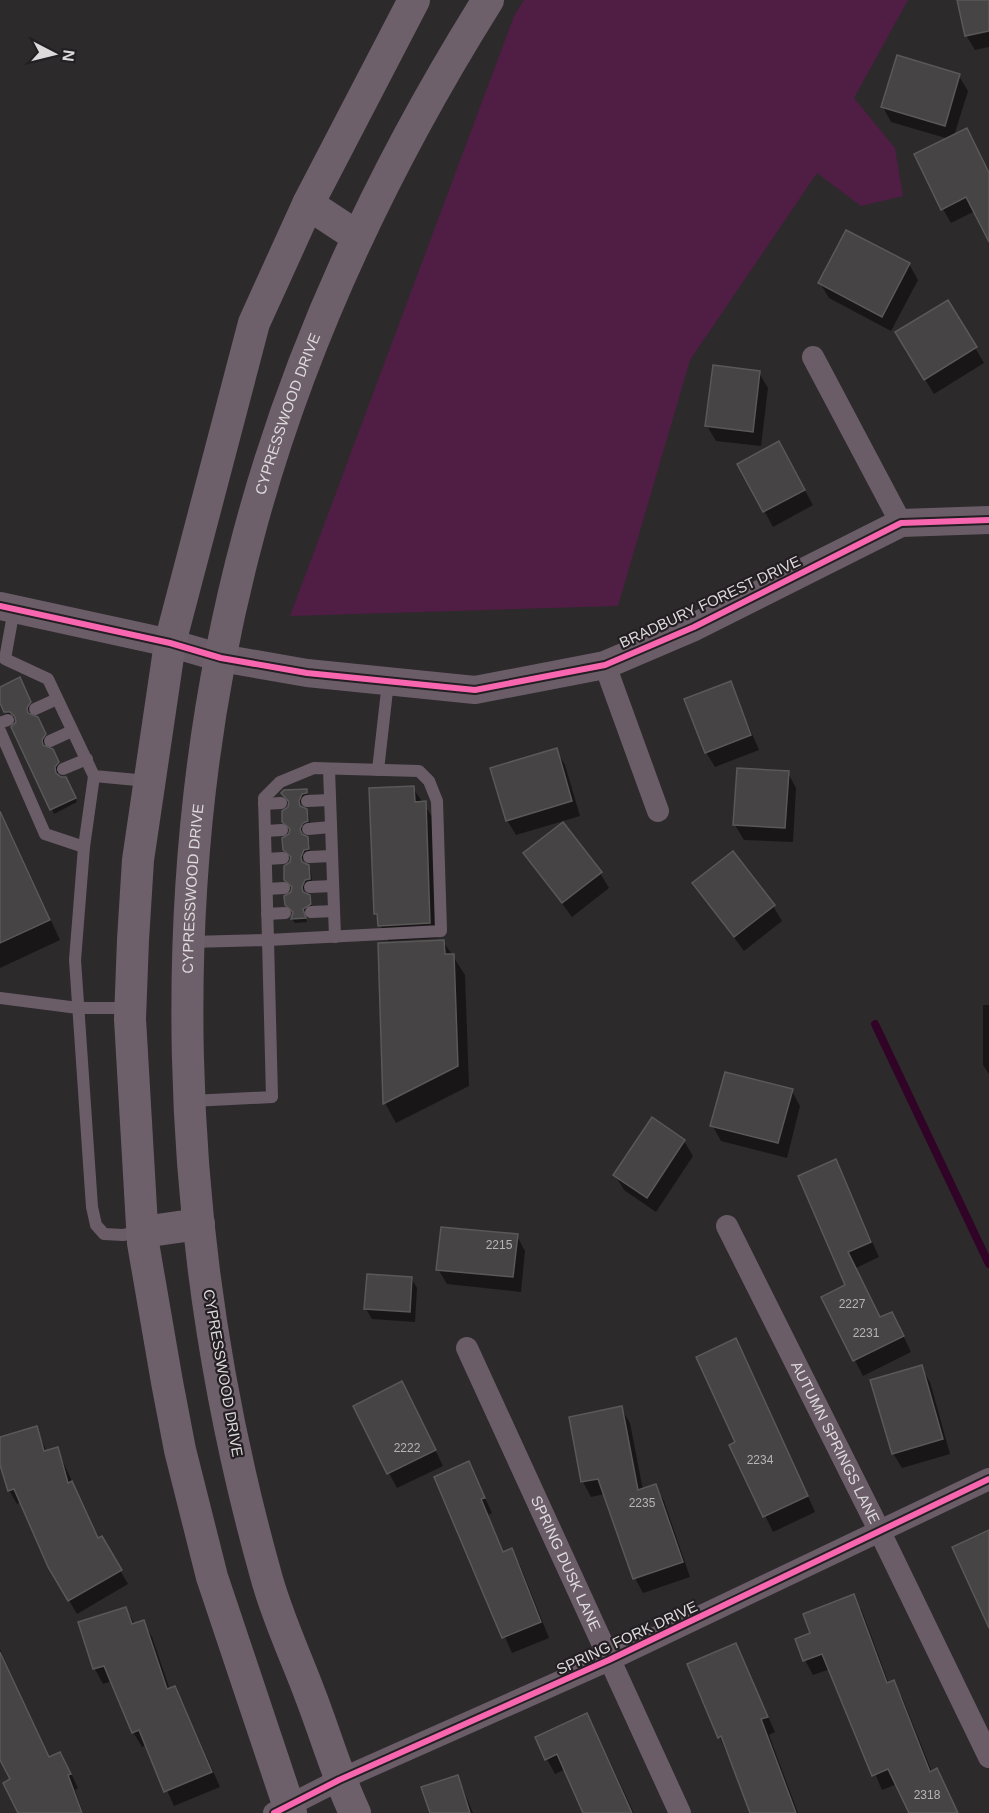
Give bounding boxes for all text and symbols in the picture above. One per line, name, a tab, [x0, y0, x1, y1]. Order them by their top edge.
north arrow	[24, 24, 84, 84]
text: N	[59, 49, 78, 63]
street label: CYPRESSWOOD DRIVE	[251, 330, 323, 497]
street label: BRADBURY FOREST DRIVE	[617, 552, 803, 651]
street label: CYPRESSWOOD DRIVE	[179, 803, 206, 974]
house number: 2215	[486, 1238, 513, 1252]
street label: CYPRESSWOOD DRIVE	[200, 1288, 247, 1458]
house number: 2227	[839, 1297, 866, 1311]
house number: 2231	[853, 1326, 880, 1340]
street label: AUTUMN SPRINGS LANE	[788, 1358, 883, 1526]
house number: 2222	[394, 1441, 421, 1455]
house number: 2234	[747, 1453, 774, 1467]
street label: SPRING DUSK LANE	[528, 1493, 604, 1634]
house number: 2235	[629, 1496, 656, 1510]
street label: SPRING FORK DRIVE	[554, 1597, 700, 1678]
house number: 2318	[914, 1788, 941, 1802]

